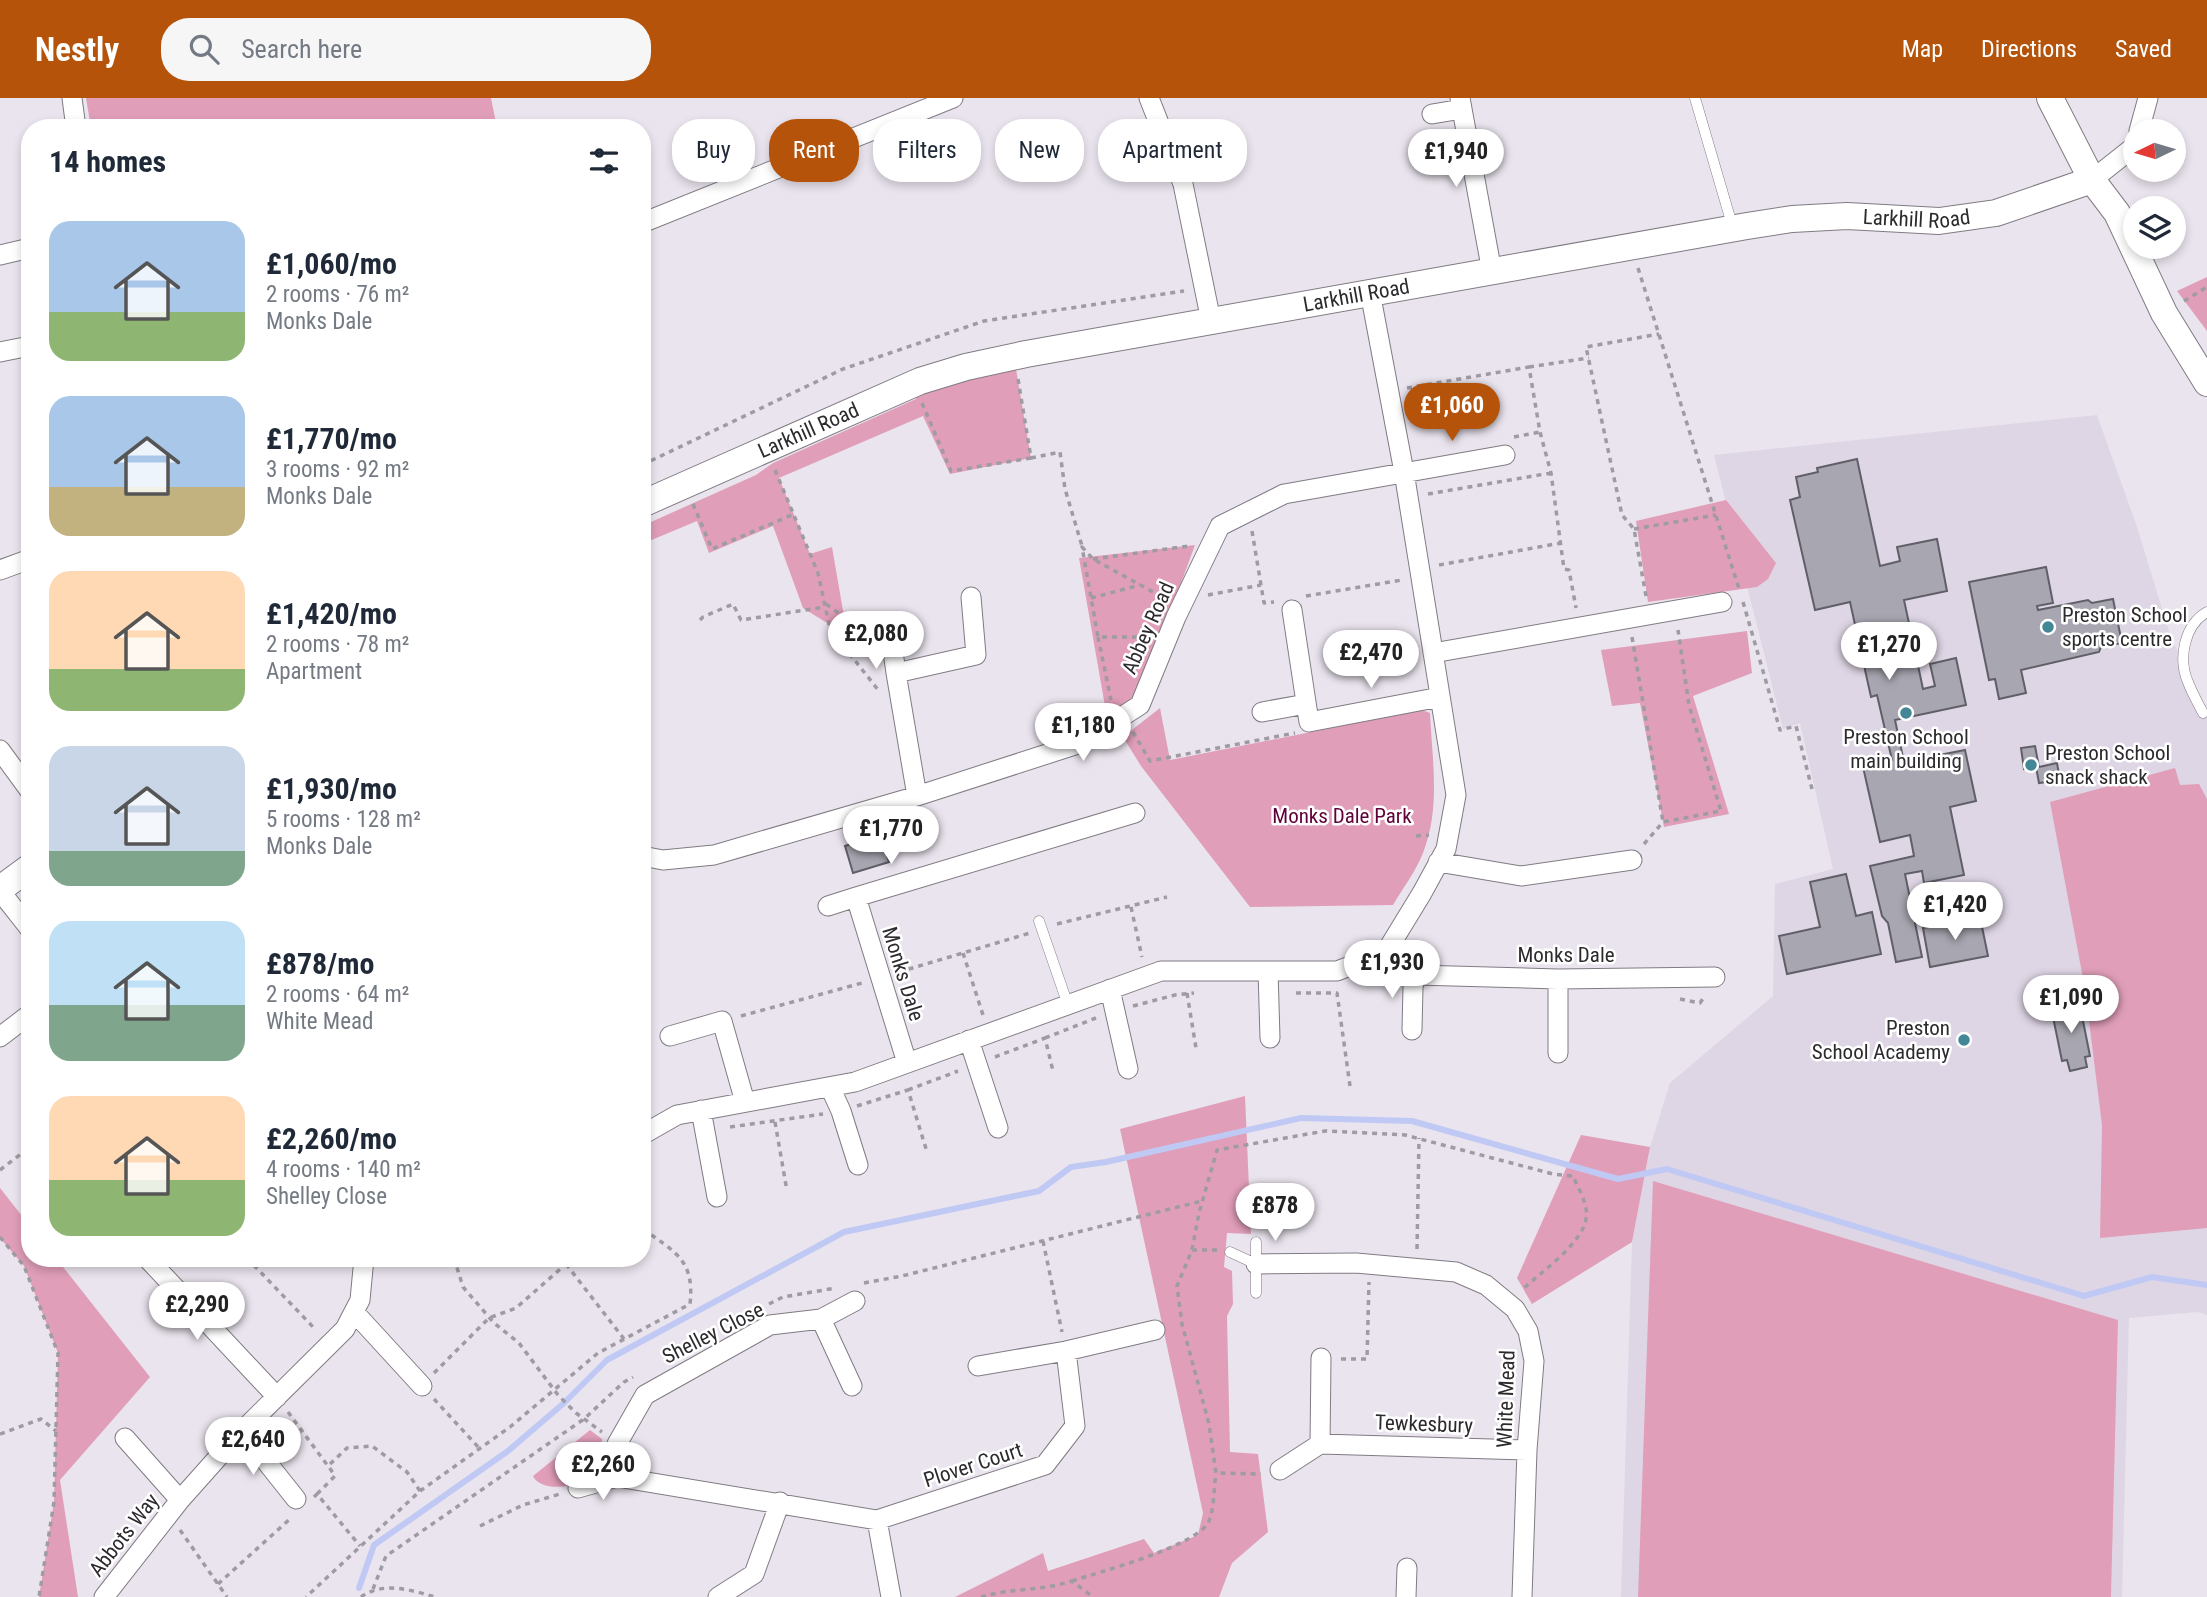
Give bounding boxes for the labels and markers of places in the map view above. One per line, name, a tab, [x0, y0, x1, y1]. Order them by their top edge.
pin: £1,940	[1399, 130, 1513, 189]
pin: £1,060	[1395, 384, 1509, 443]
place label: Preston School sports centre	[2062, 603, 2187, 651]
pin: £2,080	[819, 612, 933, 671]
marker: Preston School sports centre	[2040, 619, 2056, 635]
pin: £1,270	[1832, 622, 1946, 682]
pin: £2,470	[1314, 630, 1428, 690]
pin: £1,180	[1026, 704, 1140, 763]
marker: Preston School main building	[1898, 705, 1914, 721]
place label: Preston School main building	[1843, 725, 1969, 773]
place label: Preston School snack shack	[2045, 741, 2170, 789]
marker: Preston School snack shack	[2023, 757, 2039, 773]
pin: £1,770	[834, 806, 948, 866]
pin: £1,420	[1898, 882, 2012, 942]
pin: £1,930	[1335, 940, 1449, 1000]
pin: £1,090	[2014, 976, 2128, 1035]
place label: Preston School Academy	[1812, 1016, 1950, 1064]
marker: Preston School Academy	[1956, 1032, 1972, 1048]
pin: £878	[1234, 1184, 1316, 1243]
pin: £2,290	[140, 1282, 254, 1342]
pin: £2,640	[196, 1418, 310, 1477]
pin: £2,260	[546, 1442, 660, 1502]

